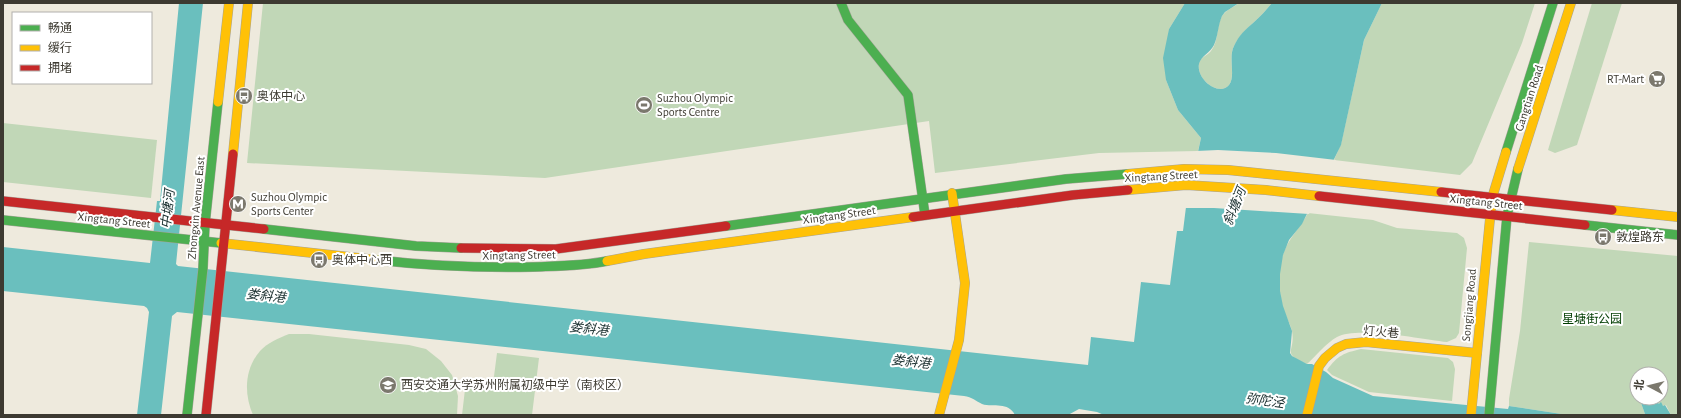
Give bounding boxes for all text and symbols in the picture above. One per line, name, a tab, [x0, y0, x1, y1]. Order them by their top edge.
legend	[12, 12, 152, 84]
text: 畅通	[48, 21, 72, 34]
text: 缓行	[48, 41, 72, 54]
text: 拥堵	[48, 62, 72, 74]
street label: Gangtian Road	[1513, 63, 1545, 133]
supermarket icon: RT-Mart	[1647, 69, 1667, 89]
place label: RT-Mart	[1607, 73, 1644, 85]
bus stop icon: 奥体中心	[234, 86, 254, 106]
place label: 奥体中心	[257, 89, 305, 102]
place label: Suzhou Olympic Sports Centre	[657, 92, 733, 118]
sports icon: Suzhou Olympic Sports Centre	[634, 95, 654, 115]
street label: Zhongxin Avenue East	[186, 156, 206, 260]
street label: Xingtang Street	[1124, 168, 1198, 184]
water label: 斜塘河	[1220, 183, 1250, 227]
water label: 中塘河	[158, 186, 177, 229]
place label: Suzhou Olympic Sports Center	[251, 191, 327, 217]
street label: Xingtang Street	[1449, 192, 1523, 212]
metro station icon: Suzhou Olympic Sports Center	[228, 194, 248, 214]
street label: Xingtang Street	[802, 204, 876, 226]
street label: Xingtang Street	[77, 210, 151, 230]
bus stop icon: 敦煌路东	[1593, 227, 1613, 247]
place label: 敦煌路东	[1616, 230, 1664, 243]
street label: Xingtang Street	[482, 248, 556, 262]
bus stop icon: 奥体中心西	[309, 250, 329, 270]
place label: 奥体中心西	[332, 253, 392, 266]
street label: Songjiang Road	[1460, 268, 1479, 342]
water label: 娄斜港	[246, 287, 288, 305]
park label: 星塘街公园	[1562, 312, 1622, 325]
water label: 娄斜港	[569, 320, 611, 338]
street label: 灯火巷	[1363, 324, 1399, 340]
water label: 娄斜港	[891, 353, 933, 371]
north arrow	[1629, 366, 1669, 406]
school or university icon: 西安交通大学苏州附属初级中学（南校区）	[378, 375, 398, 395]
place label: 西安交通大学苏州附属初级中学（南校区）	[401, 378, 629, 391]
text: 北	[1633, 379, 1646, 391]
water label: 弥陀泾	[1245, 391, 1287, 411]

